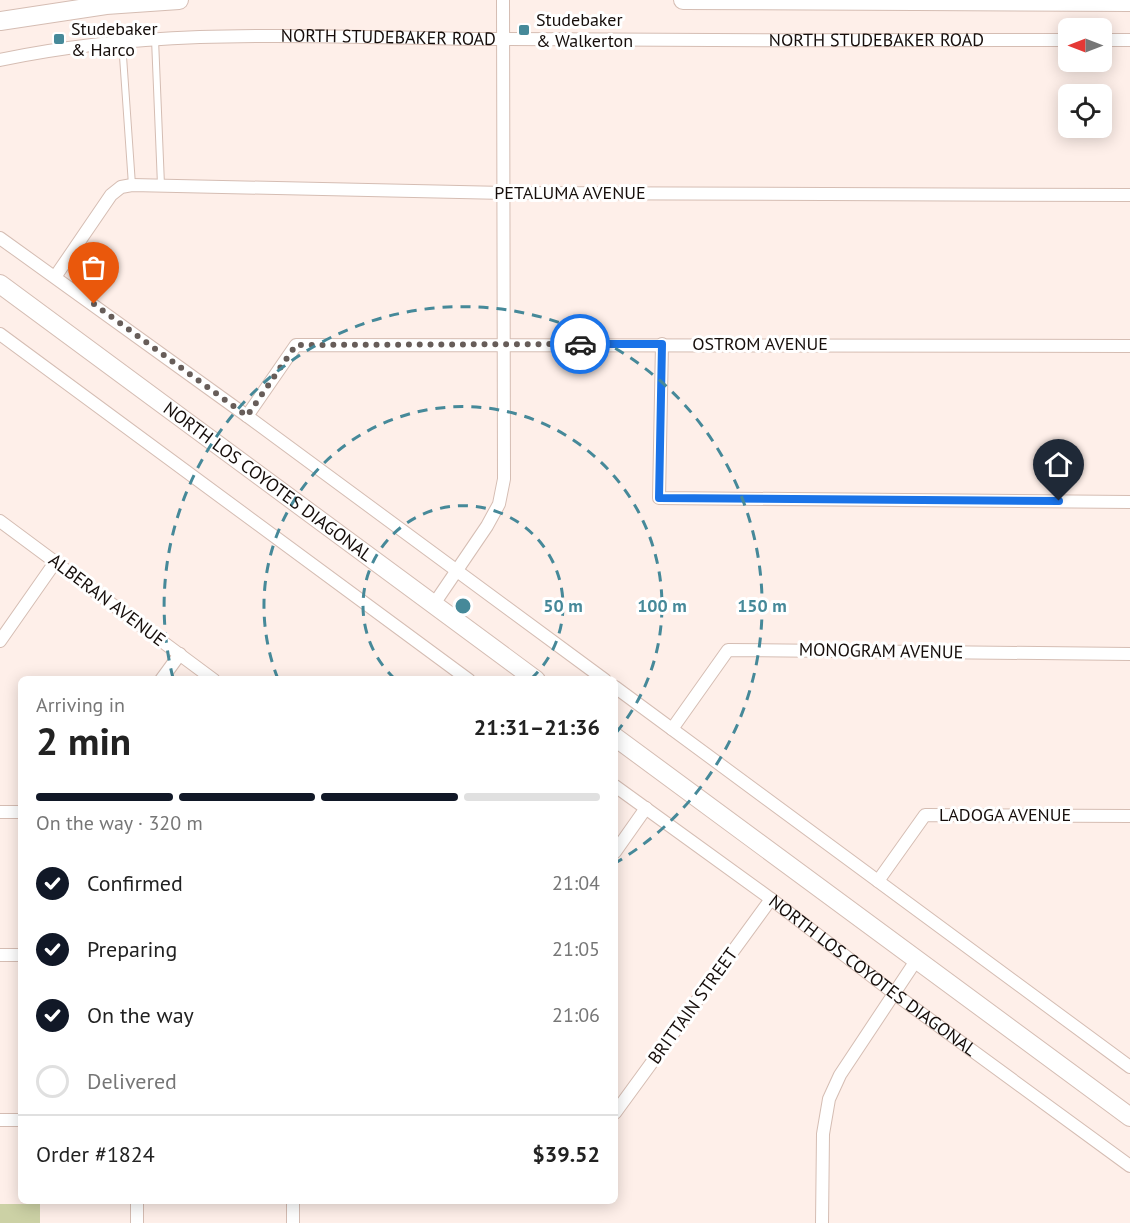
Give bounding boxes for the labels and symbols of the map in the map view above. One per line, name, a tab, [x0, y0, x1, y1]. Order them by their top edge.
place label: Studebaker & Walkerton	[536, 8, 633, 52]
place label: Studebaker & Harco	[71, 17, 158, 61]
north arrow	[1058, 18, 1112, 72]
marker: Studebaker & Walkerton	[517, 23, 531, 37]
street label: NORTH STUDEBAKER ROAD	[281, 24, 496, 50]
street label: NORTH STUDEBAKER ROAD	[769, 28, 984, 51]
marker: Studebaker & Harco	[52, 32, 66, 46]
street label: PETALUMA AVENUE	[494, 181, 646, 204]
pin	[68, 242, 119, 304]
courier	[550, 314, 610, 374]
street label: OSTROM AVENUE	[692, 332, 828, 355]
street label: NORTH LOS COYOTES DIAGONAL	[159, 397, 377, 566]
pin	[1033, 439, 1084, 501]
street label: ALBERAN AVENUE	[44, 548, 170, 651]
text: 50 m	[543, 594, 583, 617]
text: 100 m	[637, 594, 687, 617]
text: 150 m	[737, 594, 787, 617]
centre of rings	[453, 596, 473, 616]
street label: MONOGRAM AVENUE	[799, 638, 963, 663]
street label: LADOGA AVENUE	[939, 803, 1071, 826]
street label: NORTH LOS COYOTES DIAGONAL	[764, 890, 981, 1061]
street label: BRITTAIN STREET	[643, 943, 742, 1068]

